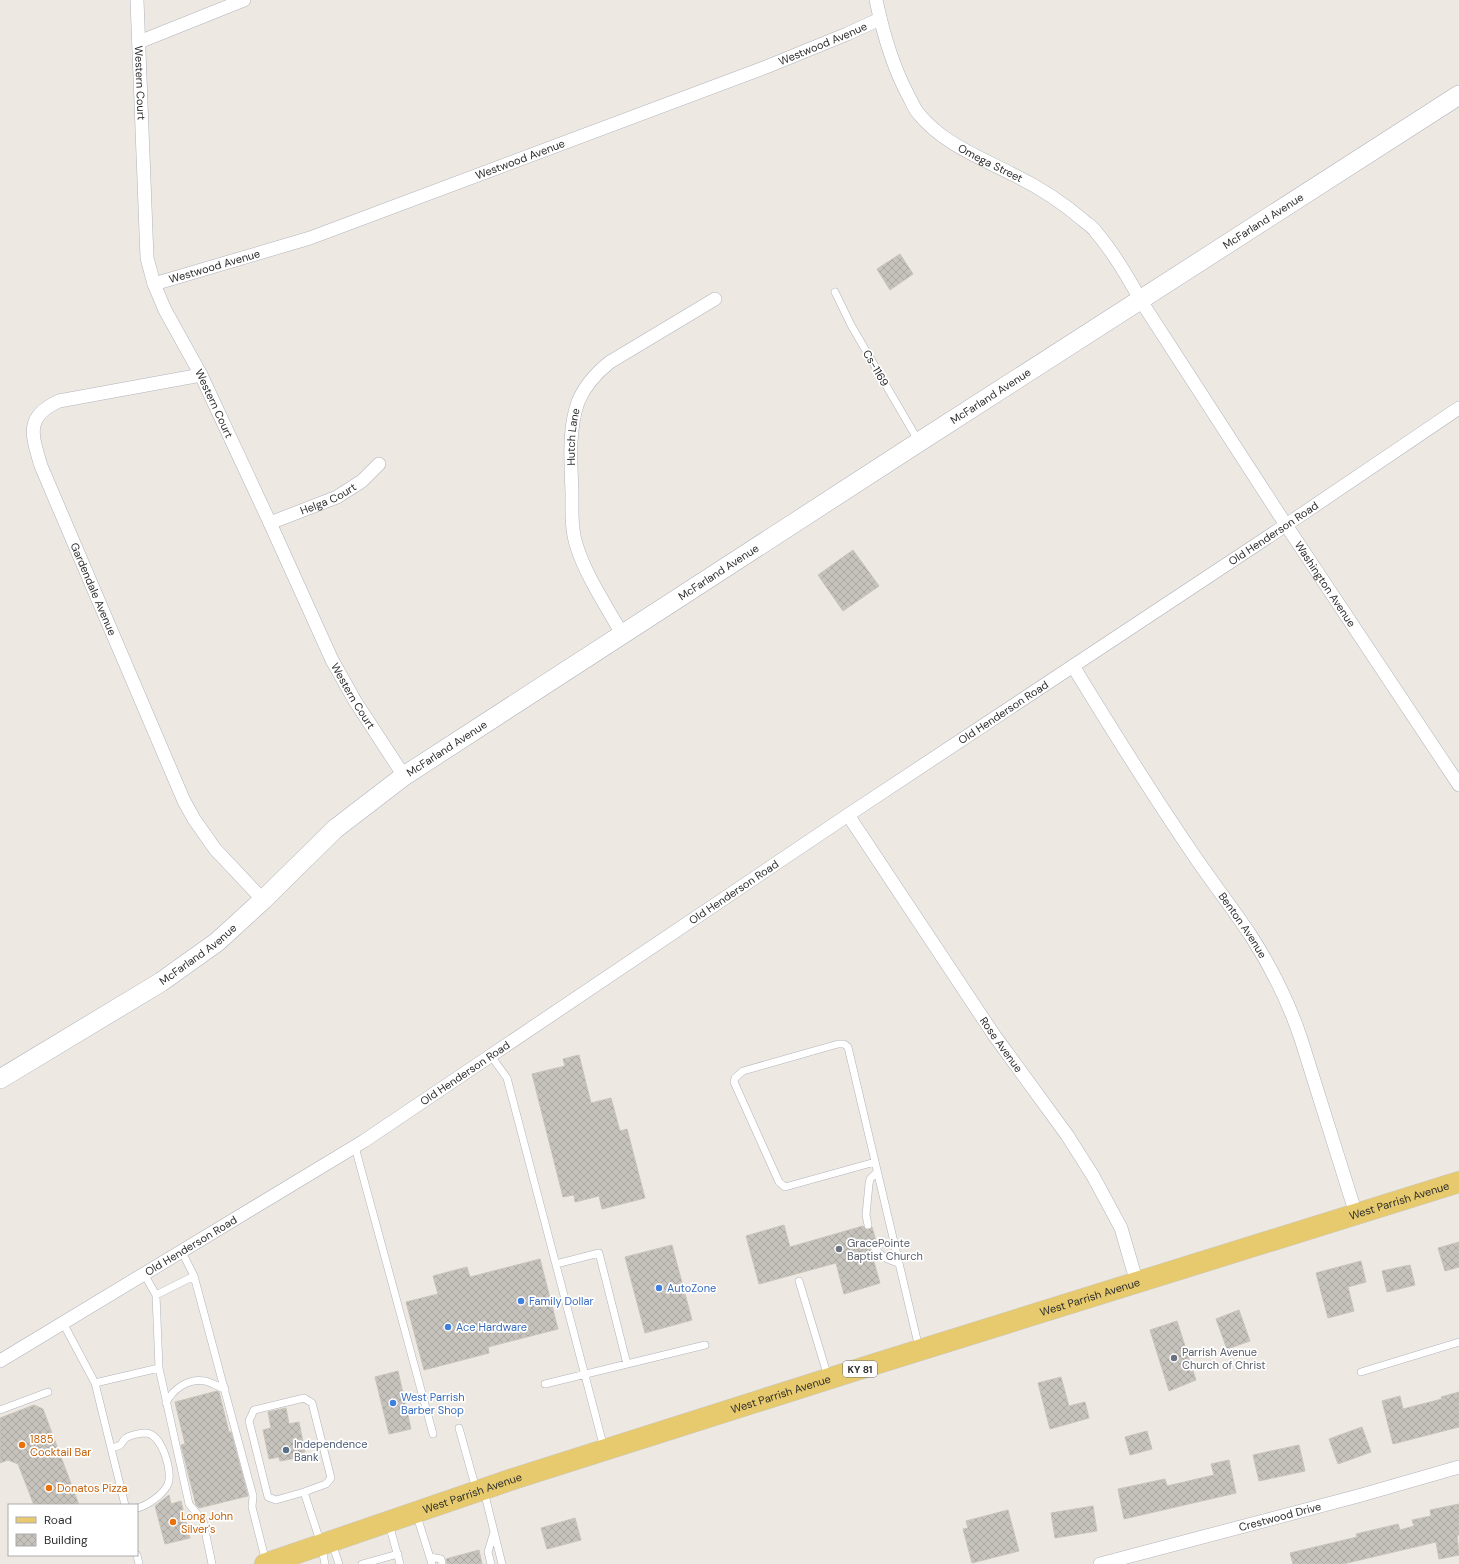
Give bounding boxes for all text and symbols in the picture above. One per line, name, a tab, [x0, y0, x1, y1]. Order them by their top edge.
street label: Westwood Avenue	[776, 19, 869, 68]
street label: Western Court	[132, 45, 149, 120]
street label: Westwood Avenue	[473, 136, 567, 182]
street label: Omega Street	[956, 141, 1025, 185]
street label: McFarland Avenue	[1220, 190, 1306, 252]
street label: Westwood Avenue	[167, 246, 262, 286]
street label: Cs-1169	[860, 347, 892, 389]
street label: McFarland Avenue	[948, 365, 1033, 427]
street label: Western Court	[192, 366, 236, 440]
street label: Hutch Lane	[564, 406, 583, 466]
street label: Helga Court	[298, 480, 359, 518]
street label: Old Henderson Road	[1226, 498, 1321, 568]
street label: Washington Avenue	[1292, 538, 1359, 630]
street label: Gardendale Avenue	[68, 540, 120, 638]
street label: McFarland Avenue	[676, 541, 761, 603]
street label: Western Court	[328, 660, 378, 732]
street label: Old Henderson Road	[956, 677, 1051, 747]
street label: McFarland Avenue	[404, 717, 490, 780]
street label: Old Henderson Road	[686, 857, 781, 927]
street label: Benton Avenue	[1216, 890, 1270, 961]
street label: McFarland Avenue	[156, 921, 239, 988]
street label: Rose Avenue	[977, 1014, 1026, 1075]
street label: Old Henderson Road	[417, 1038, 512, 1108]
street label: West Parrish Avenue	[1347, 1178, 1451, 1223]
street label: Old Henderson Road	[142, 1212, 240, 1279]
place label: GracePointe Baptist Church	[847, 1236, 923, 1263]
marker: GracePointe Baptist Church	[834, 1244, 844, 1254]
street label: West Parrish Avenue	[1038, 1275, 1142, 1319]
place label: AutoZone	[667, 1281, 716, 1295]
marker: AutoZone	[654, 1283, 664, 1293]
place label: Family Dollar	[529, 1294, 593, 1308]
marker: Family Dollar	[516, 1296, 526, 1306]
place label: Ace Hardware	[456, 1320, 527, 1334]
marker: Ace Hardware	[443, 1322, 453, 1332]
place label: Parrish Avenue Church of Christ	[1182, 1345, 1266, 1372]
marker: Parrish Avenue Church of Christ	[1169, 1353, 1179, 1363]
road number: KY 81	[843, 1361, 877, 1377]
street label: West Parrish Avenue	[729, 1372, 832, 1416]
place label: West Parrish Barber Shop	[401, 1390, 465, 1417]
marker: West Parrish Barber Shop	[388, 1398, 398, 1408]
place label: 1885 Cocktail Bar	[30, 1432, 91, 1459]
place label: Independence Bank	[294, 1437, 367, 1464]
marker: 1885 Cocktail Bar	[17, 1440, 27, 1450]
marker: Independence Bank	[281, 1445, 291, 1455]
street label: West Parrish Avenue	[421, 1470, 524, 1516]
place label: Donatos Pizza	[57, 1481, 127, 1495]
marker: Donatos Pizza	[44, 1483, 54, 1493]
street label: Crestwood Drive	[1237, 1499, 1323, 1534]
legend	[8, 1504, 138, 1556]
place label: Long John Silver's	[181, 1509, 233, 1536]
text: Road	[44, 1512, 72, 1528]
marker: Long John Silver's	[168, 1517, 178, 1527]
text: Building	[44, 1532, 88, 1548]

